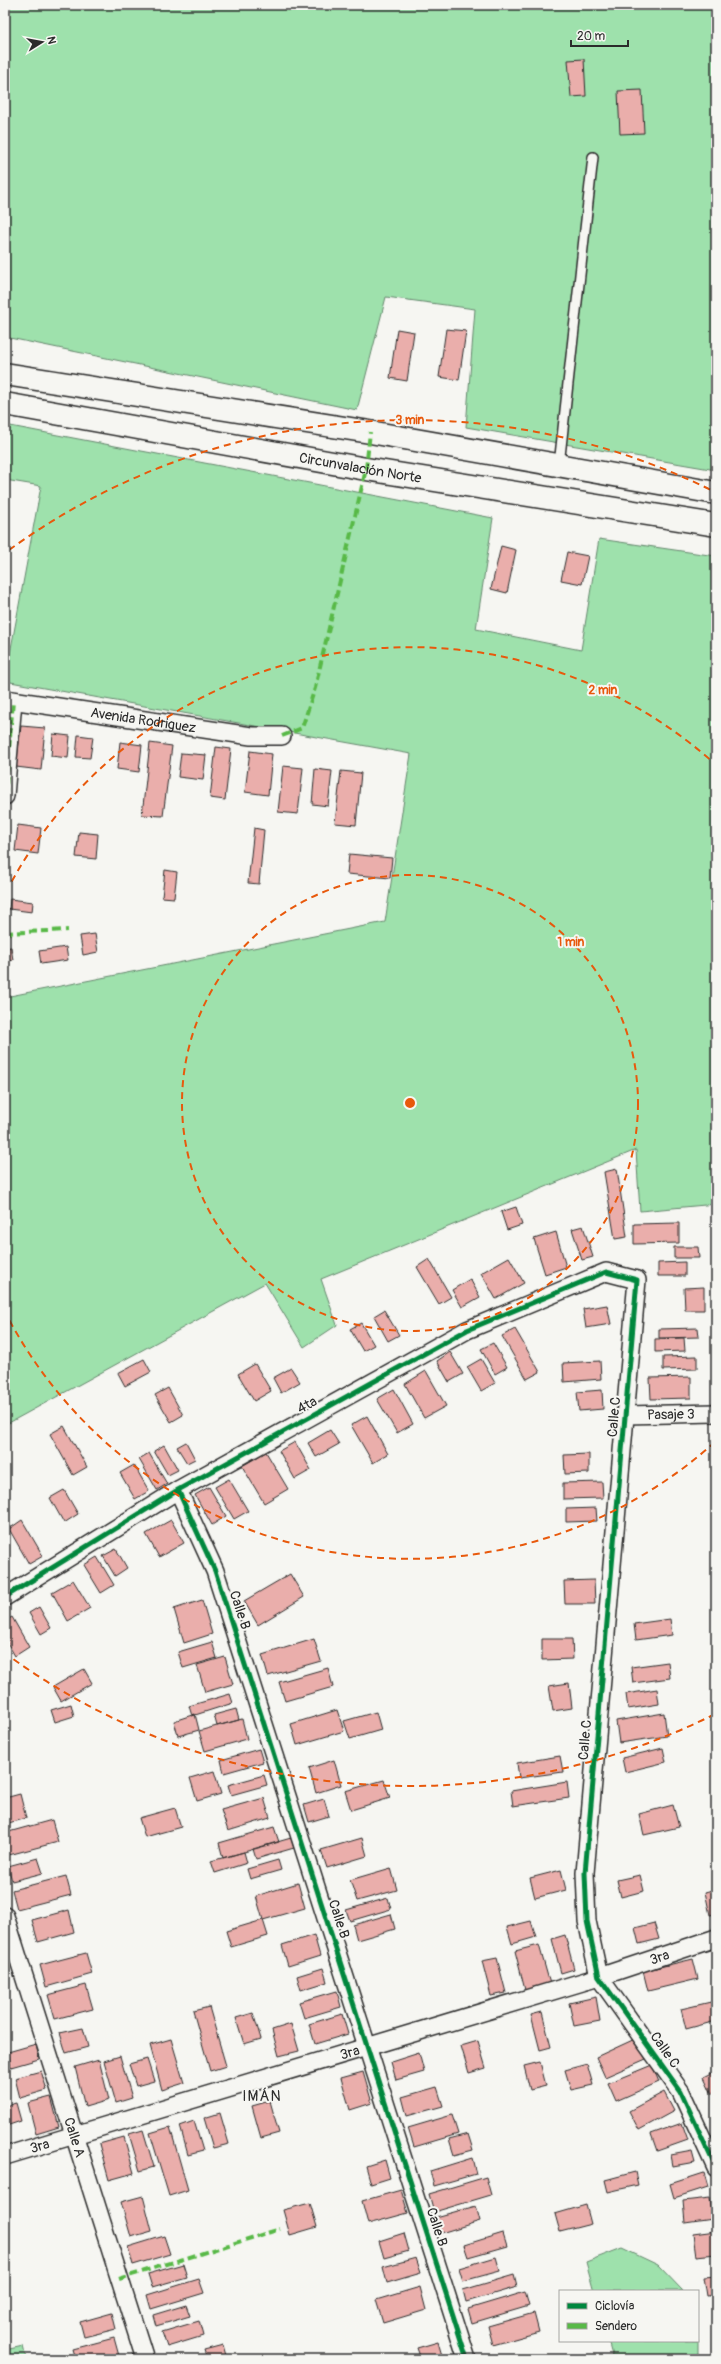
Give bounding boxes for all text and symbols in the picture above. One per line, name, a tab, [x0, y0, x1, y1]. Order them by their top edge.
north arrow	[22, 22, 62, 62]
scale bar	[571, 22, 628, 48]
text: 20 m	[577, 29, 606, 44]
text: N	[44, 35, 59, 46]
text: 3 min	[396, 413, 425, 428]
street label: Circunvalación Norte	[298, 449, 423, 486]
text: 2 min	[589, 683, 618, 698]
street label: Avenida Rodriguez	[90, 704, 197, 736]
text: 1 min	[558, 935, 585, 950]
centre of rings	[403, 1096, 417, 1110]
street label: 4ta	[294, 1393, 320, 1417]
street label: Calle C	[604, 1396, 624, 1438]
street label: Pasaje 3	[647, 1405, 695, 1423]
street label: Calle B	[226, 1589, 254, 1632]
street label: Calle C	[575, 1719, 595, 1761]
street label: Calle B	[325, 1898, 353, 1941]
street label: 3ra	[647, 1946, 671, 1968]
street label: Calle C	[646, 2029, 684, 2072]
street label: 3ra	[338, 2041, 361, 2063]
district label: IMÁN	[242, 2087, 282, 2106]
street label: Calle A	[61, 2115, 89, 2159]
street label: 3ra	[28, 2135, 51, 2157]
street label: Calle B	[423, 2206, 451, 2249]
legend	[559, 2290, 699, 2342]
text: Ciclovía	[595, 2299, 635, 2314]
text: Sendero	[595, 2319, 637, 2334]

